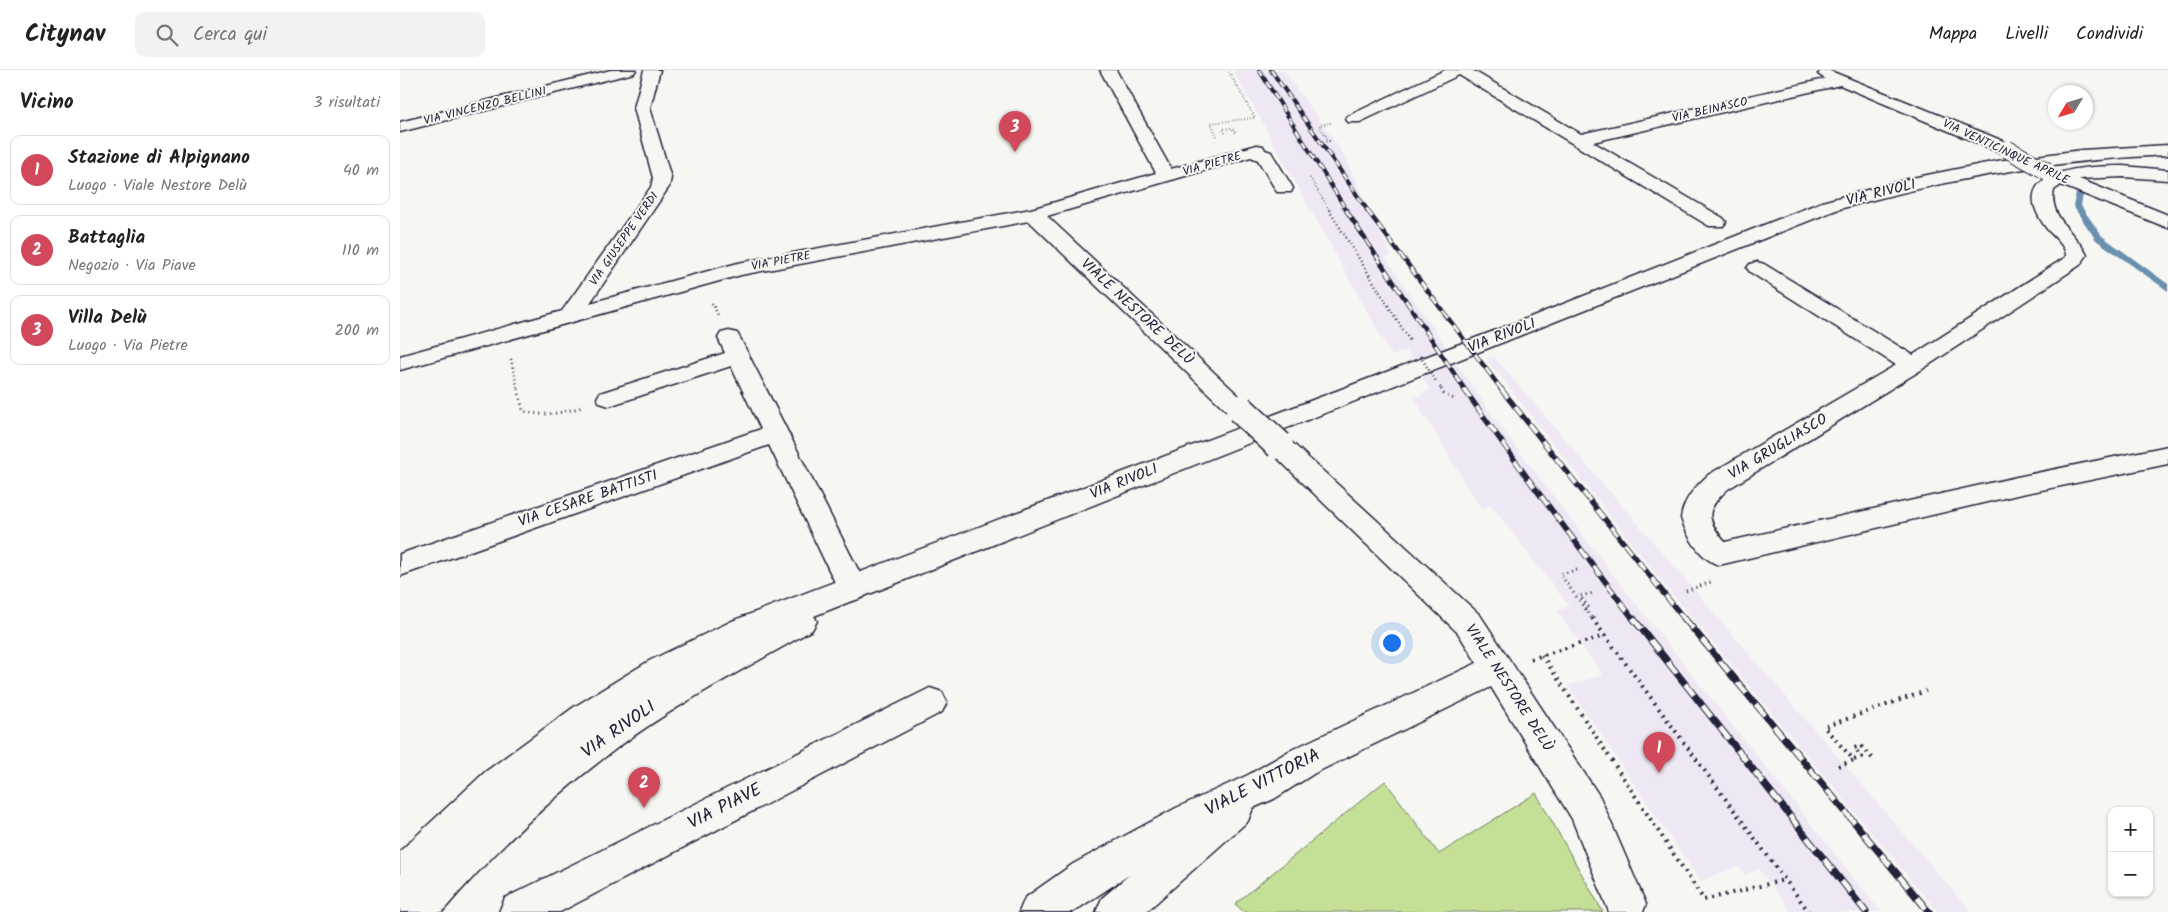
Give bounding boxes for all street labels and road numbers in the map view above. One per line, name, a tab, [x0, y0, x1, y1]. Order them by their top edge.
street label: VIA VINCENZO BELLINI	[422, 82, 549, 130]
street label: VIA BEINASCO	[1670, 92, 1750, 128]
street label: VIA VENTICINQUE APRILE	[1940, 114, 2073, 190]
street label: VIA PIETRE	[1181, 146, 1244, 181]
street label: VIA RIVOLI	[1844, 173, 1919, 213]
street label: VIA GIUSEPPE VERDI	[585, 188, 664, 290]
street label: VIA PIETRE	[750, 246, 813, 276]
street label: VIALE NESTORE DELÙ	[1075, 253, 1199, 371]
street label: VIA RIVOLI	[1464, 312, 1540, 360]
street label: VIA GRUGLIASCO	[1724, 408, 1832, 486]
street label: VIA RIVOLI	[1086, 457, 1162, 506]
street label: VIA CESARE BATTISTI	[515, 464, 661, 534]
street label: VIALE NESTORE DELÙ	[1459, 619, 1559, 757]
street label: VIA RIVOLI	[576, 694, 662, 766]
street label: VIALE VITTORIA	[1200, 741, 1326, 825]
street label: VIA PIAVE	[683, 776, 768, 838]

